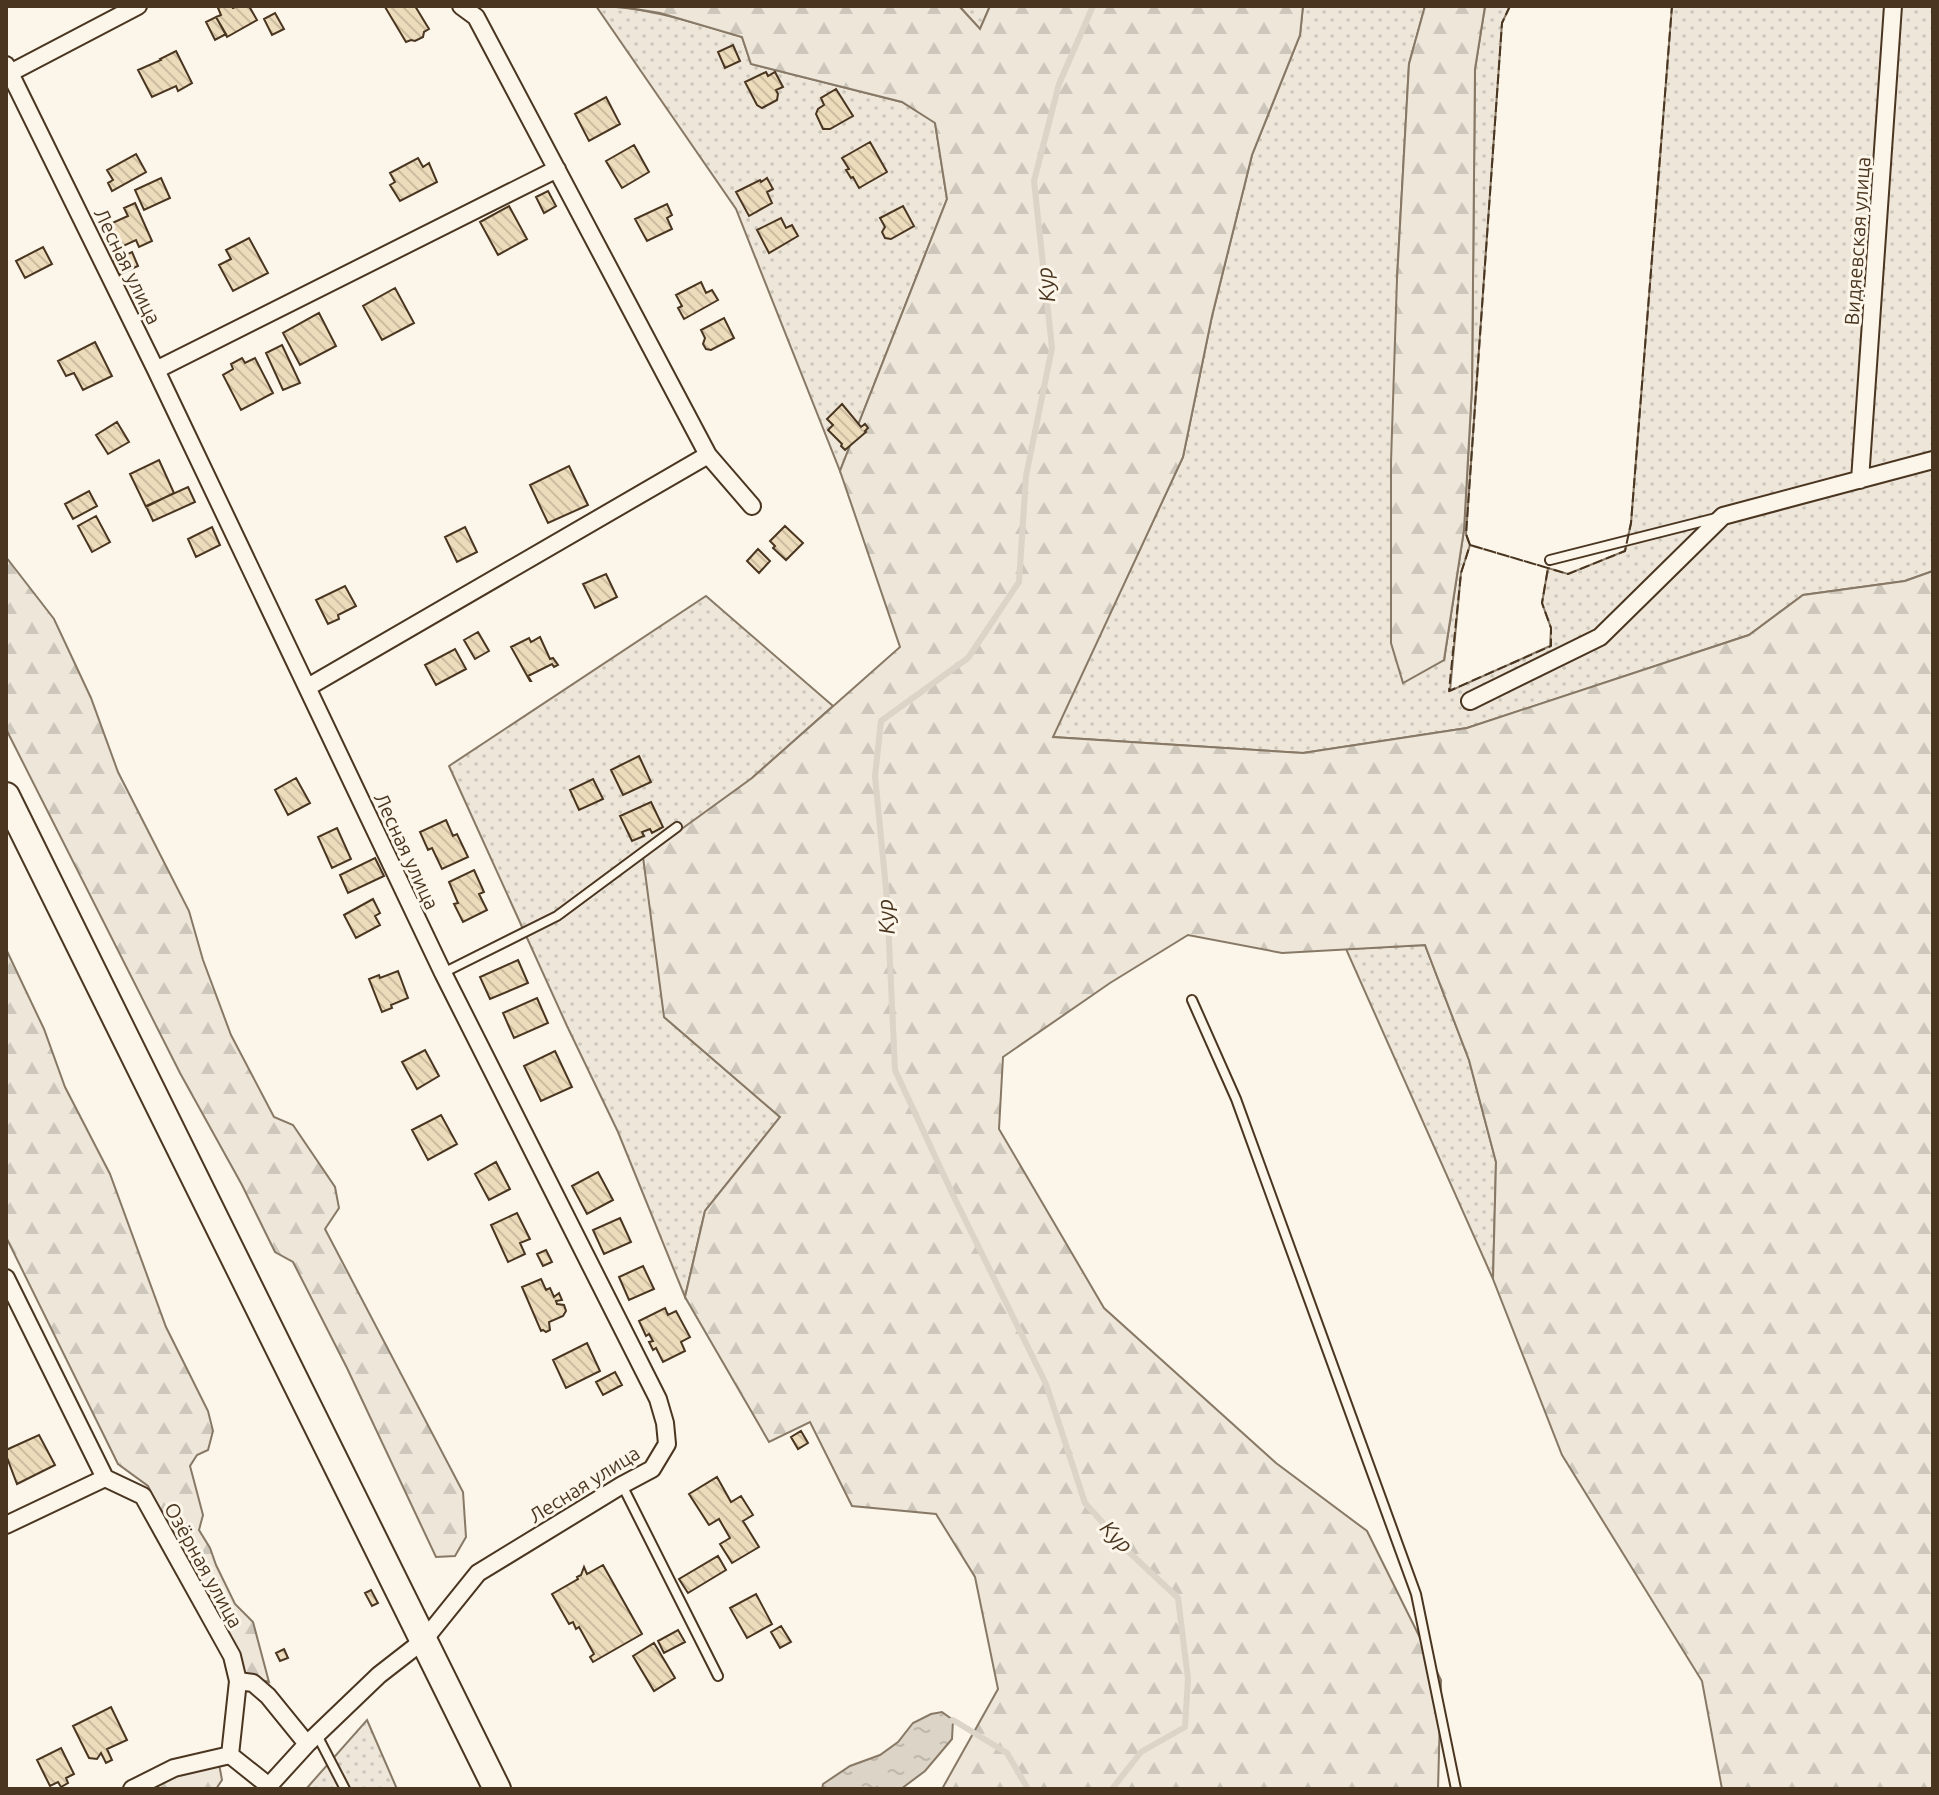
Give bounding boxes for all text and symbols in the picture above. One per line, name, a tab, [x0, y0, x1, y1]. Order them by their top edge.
street label: Видяевская улица	[1840, 156, 1874, 326]
street label: Лесная улица	[90, 204, 166, 328]
water label: Кур	[1031, 266, 1059, 304]
street label: Лесная улица	[370, 789, 444, 913]
water label: Кур	[871, 899, 899, 935]
street label: Лесная улица	[524, 1441, 644, 1527]
street label: Озёрная улица	[160, 1498, 248, 1632]
water label: Кур	[1096, 1515, 1138, 1557]

